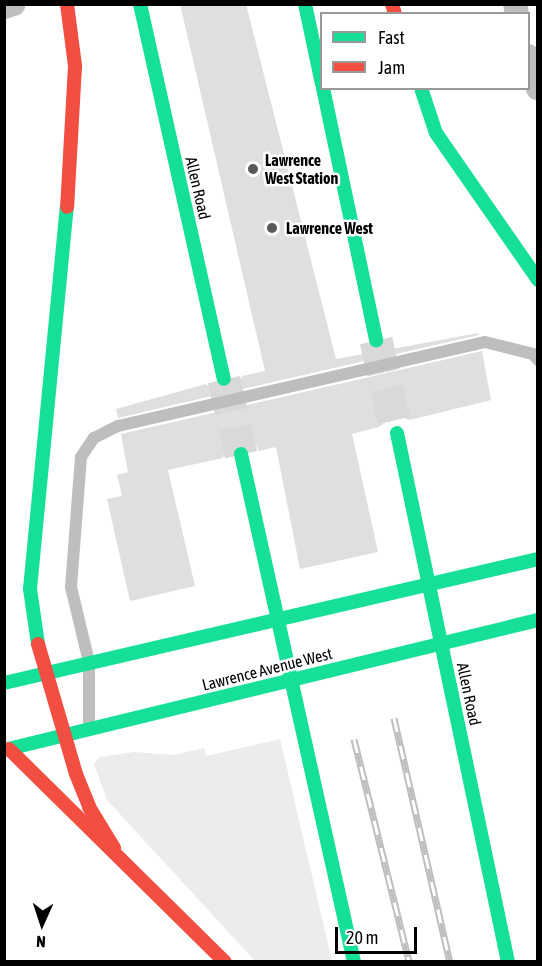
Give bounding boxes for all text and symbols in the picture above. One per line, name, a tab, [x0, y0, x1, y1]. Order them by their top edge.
legend	[320, 12, 530, 90]
text: Fast	[378, 27, 405, 48]
text: Jam	[378, 57, 405, 78]
place label: Lawrence West Station	[265, 150, 338, 188]
street label: Allen Road	[181, 155, 215, 221]
marker: Lawrence West Station	[246, 162, 260, 176]
place label: Lawrence West	[286, 218, 373, 238]
marker: Lawrence West	[263, 219, 281, 237]
street label: Lawrence Avenue West	[200, 644, 334, 694]
street label: Allen Road	[453, 661, 485, 727]
north arrow	[12, 894, 72, 954]
scale bar	[338, 915, 420, 953]
text: 20 m	[346, 927, 378, 948]
text: N	[36, 933, 46, 951]

